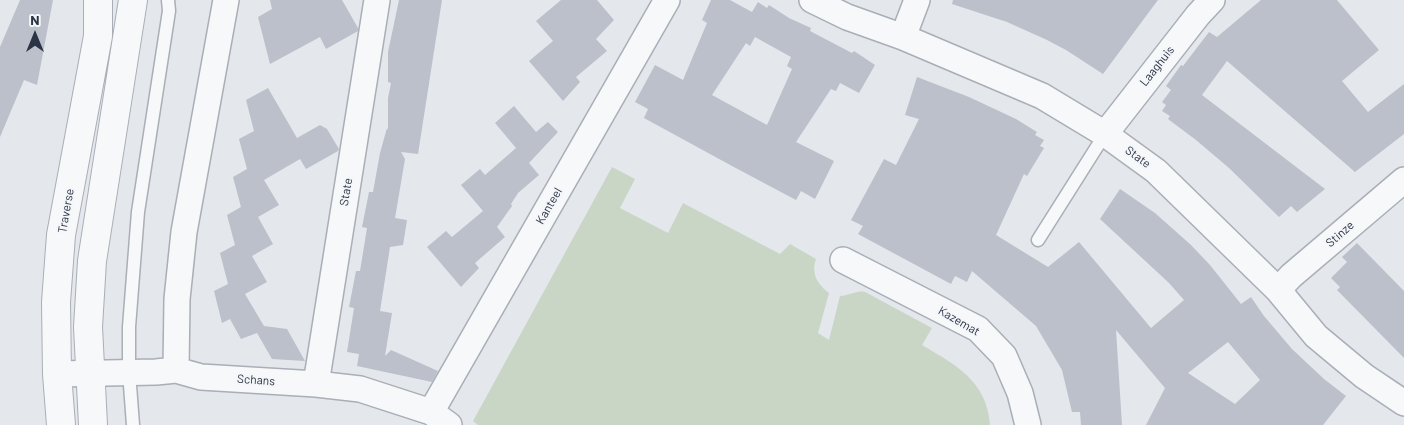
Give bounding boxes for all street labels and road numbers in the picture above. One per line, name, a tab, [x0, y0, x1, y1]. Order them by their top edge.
street label: Laaghuis	[1137, 43, 1177, 89]
street label: State	[1122, 143, 1154, 171]
street label: State	[337, 177, 355, 207]
street label: Kanteel	[533, 185, 565, 227]
street label: Traverse	[55, 188, 77, 234]
street label: Stinze	[1323, 218, 1357, 250]
street label: Kazemat	[936, 303, 982, 339]
street label: Schans	[237, 371, 275, 389]

